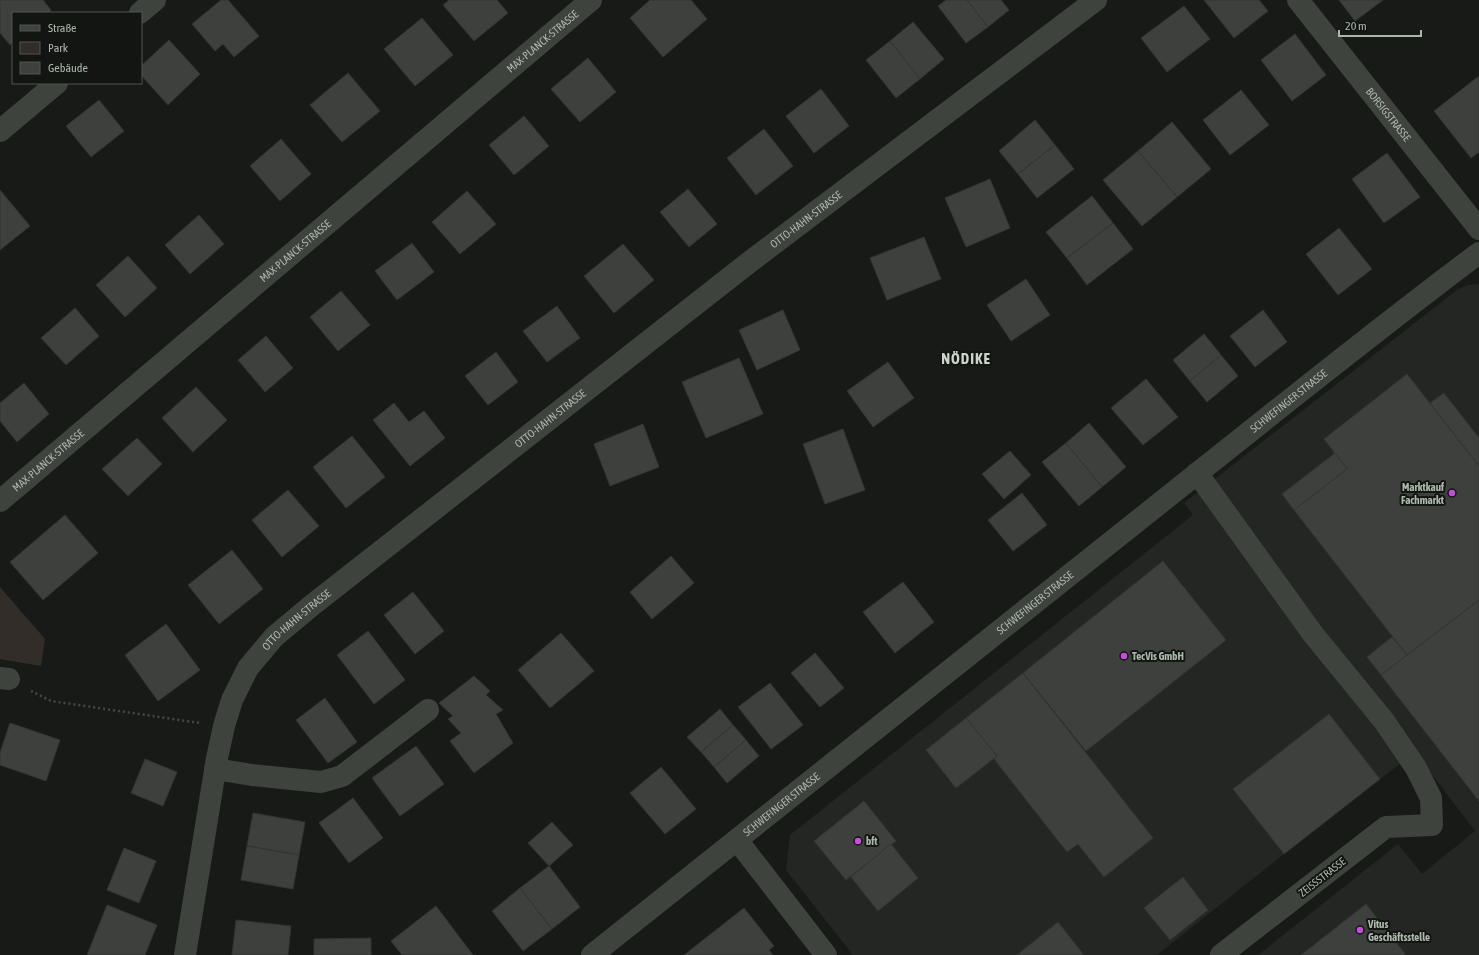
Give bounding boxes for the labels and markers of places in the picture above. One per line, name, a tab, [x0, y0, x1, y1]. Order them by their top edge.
place label: Marktkauf Fachmarkt	[1401, 481, 1445, 506]
marker: Marktkauf Fachmarkt	[1447, 488, 1457, 498]
place label: TecVis GmbH	[1132, 650, 1184, 662]
marker: TecVis GmbH	[1119, 651, 1129, 661]
place label: bft	[866, 835, 878, 847]
marker: bft	[853, 836, 863, 846]
place label: Vitus Geschäftsstelle	[1367, 918, 1430, 943]
marker: Vitus Geschäftsstelle	[1355, 925, 1365, 935]

